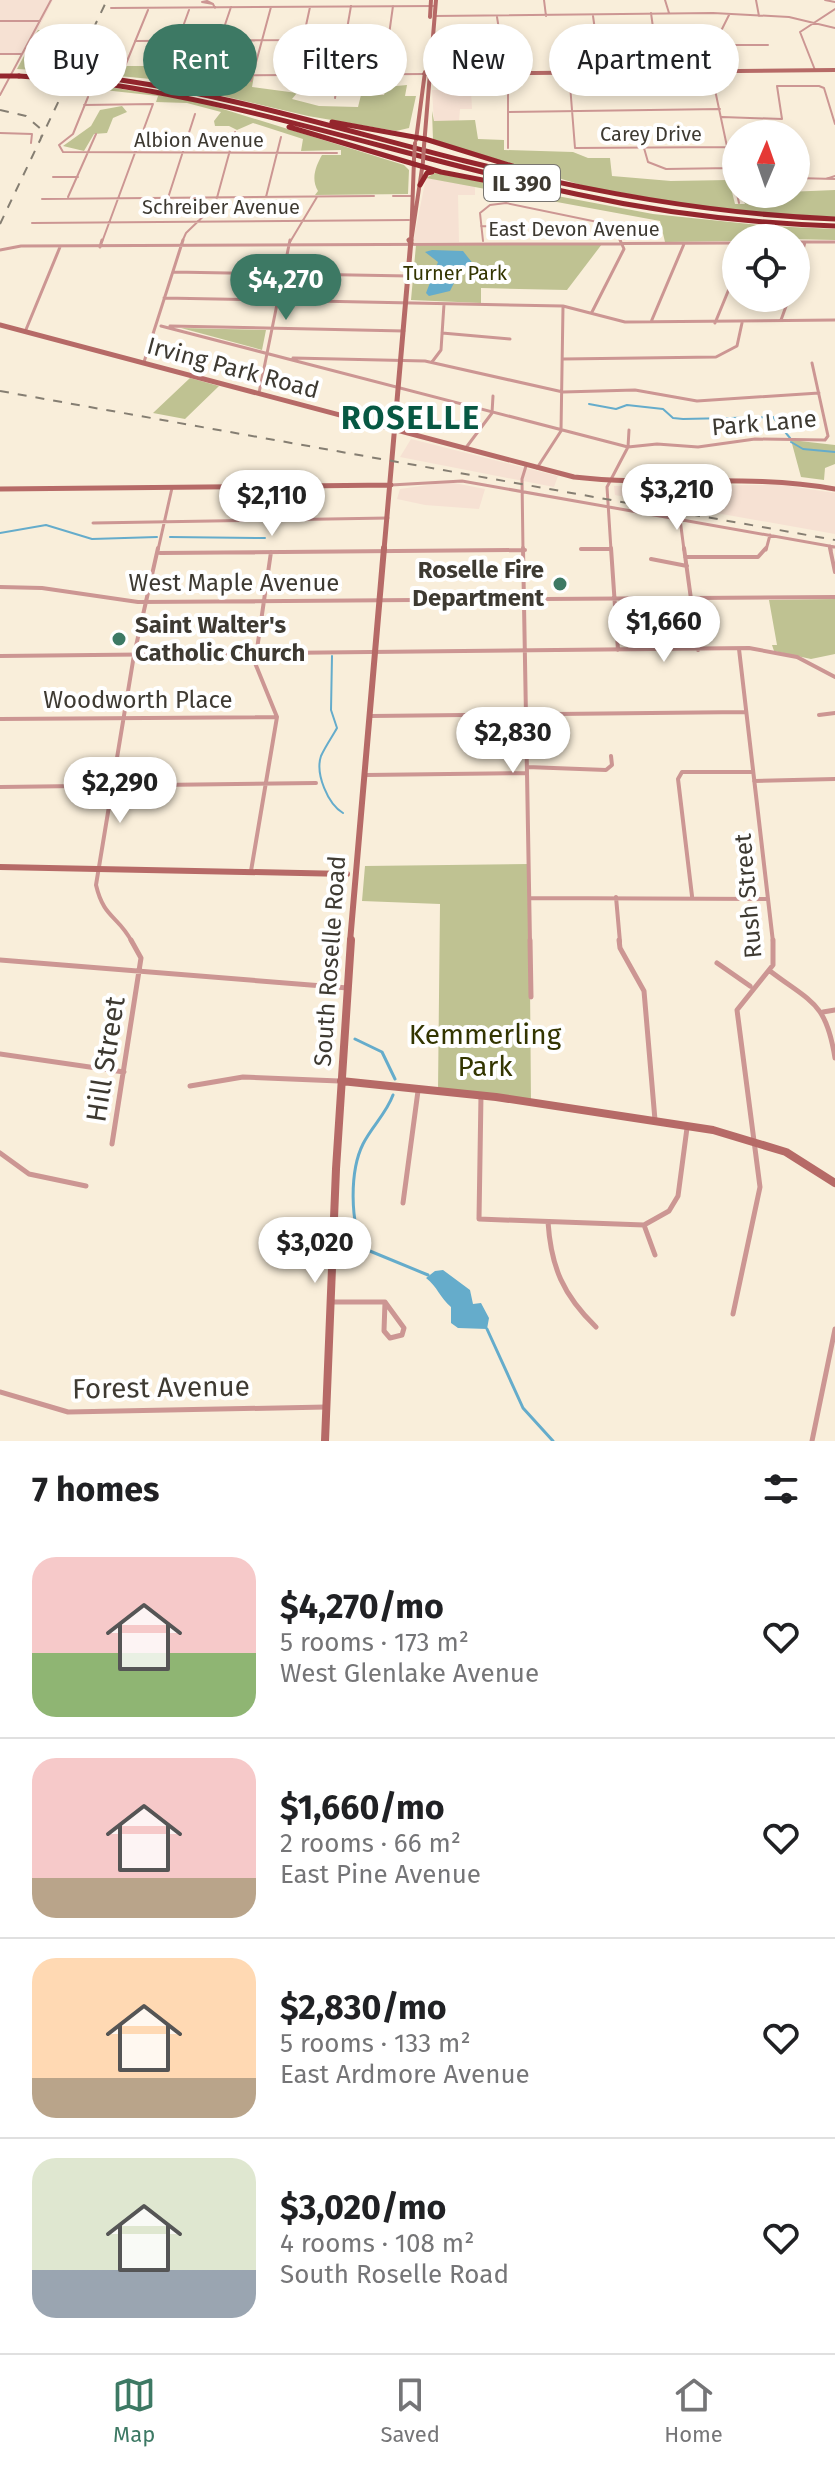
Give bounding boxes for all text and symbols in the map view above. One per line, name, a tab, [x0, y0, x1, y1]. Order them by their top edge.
chip: Buy	[24, 24, 127, 96]
chip: Rent	[143, 24, 257, 96]
chip: Filters	[273, 24, 407, 96]
chip: New	[423, 24, 533, 96]
chip: Apartment	[549, 24, 739, 96]
north arrow	[722, 120, 810, 208]
map controls	[722, 120, 810, 312]
street label: Carey Drive	[600, 122, 702, 146]
street label: Albion Avenue	[134, 128, 264, 152]
road number: IL 390	[484, 165, 560, 201]
street label: Schreiber Avenue	[142, 195, 300, 219]
street label: East Devon Avenue	[488, 217, 660, 241]
button: locate	[722, 224, 810, 312]
pin: $4,270	[221, 254, 351, 322]
park label: Turner Park	[403, 261, 508, 285]
text: $4,270	[248, 264, 324, 295]
street label: Irving Park Road	[144, 332, 322, 404]
district label: ROSELLE	[341, 399, 481, 437]
street label: Park Lane	[710, 404, 818, 442]
pin: $3,210	[612, 464, 742, 532]
pin: $2,110	[207, 470, 337, 538]
text: $3,210	[640, 474, 714, 505]
text: $2,110	[237, 480, 307, 511]
place label: Roselle Fire Department	[412, 556, 545, 612]
street label: West Maple Avenue	[129, 569, 339, 597]
marker: Roselle Fire Department	[551, 575, 569, 593]
pin: $1,660	[599, 596, 729, 664]
text: $1,660	[626, 606, 702, 637]
place label: Saint Walter's Catholic Church	[135, 611, 305, 667]
marker: Saint Walter's Catholic Church	[110, 630, 128, 648]
street label: Woodworth Place	[43, 686, 233, 714]
pin: $2,830	[448, 707, 578, 775]
text: $2,830	[474, 717, 552, 748]
pin: $2,290	[55, 757, 185, 825]
text: $2,290	[82, 767, 158, 798]
street label: Rush Street	[729, 832, 767, 960]
street label: South Roselle Road	[309, 855, 351, 1067]
street label: Hill Street	[79, 993, 132, 1124]
park label: Kemmerling Park	[409, 1018, 562, 1083]
pin: $3,020	[250, 1217, 380, 1285]
text: $3,020	[276, 1227, 354, 1258]
street label: Forest Avenue	[72, 1369, 250, 1406]
icon: filters	[759, 1467, 803, 1511]
text: 7 homes	[32, 1469, 159, 1510]
text: $4,270/mo	[280, 1586, 444, 1627]
icon: home	[96, 1589, 192, 1685]
icon: heart	[759, 1615, 803, 1659]
text: 5 rooms · 173 m²	[280, 1627, 469, 1658]
text: West Glenlake Avenue	[280, 1658, 539, 1689]
text: $1,660/mo	[280, 1787, 445, 1828]
icon: home	[96, 1790, 192, 1886]
icon: heart	[759, 1816, 803, 1860]
text: 2 rooms · 66 m²	[280, 1828, 461, 1859]
text: East Pine Avenue	[280, 1859, 481, 1890]
text: $2,830/mo	[280, 1987, 447, 2028]
icon: home	[96, 1990, 192, 2086]
icon: heart	[759, 2016, 803, 2060]
text: 5 rooms · 133 m²	[280, 2028, 471, 2059]
text: East Ardmore Avenue	[280, 2059, 530, 2090]
text: $3,020/mo	[280, 2187, 446, 2228]
icon: home	[96, 2190, 192, 2286]
icon: heart	[759, 2216, 803, 2260]
text: 4 rooms · 108 m²	[280, 2228, 474, 2259]
text: South Roselle Road	[280, 2259, 509, 2290]
tab: Map	[112, 2373, 156, 2448]
tab: Saved	[380, 2373, 440, 2448]
tab: Home	[664, 2373, 723, 2448]

